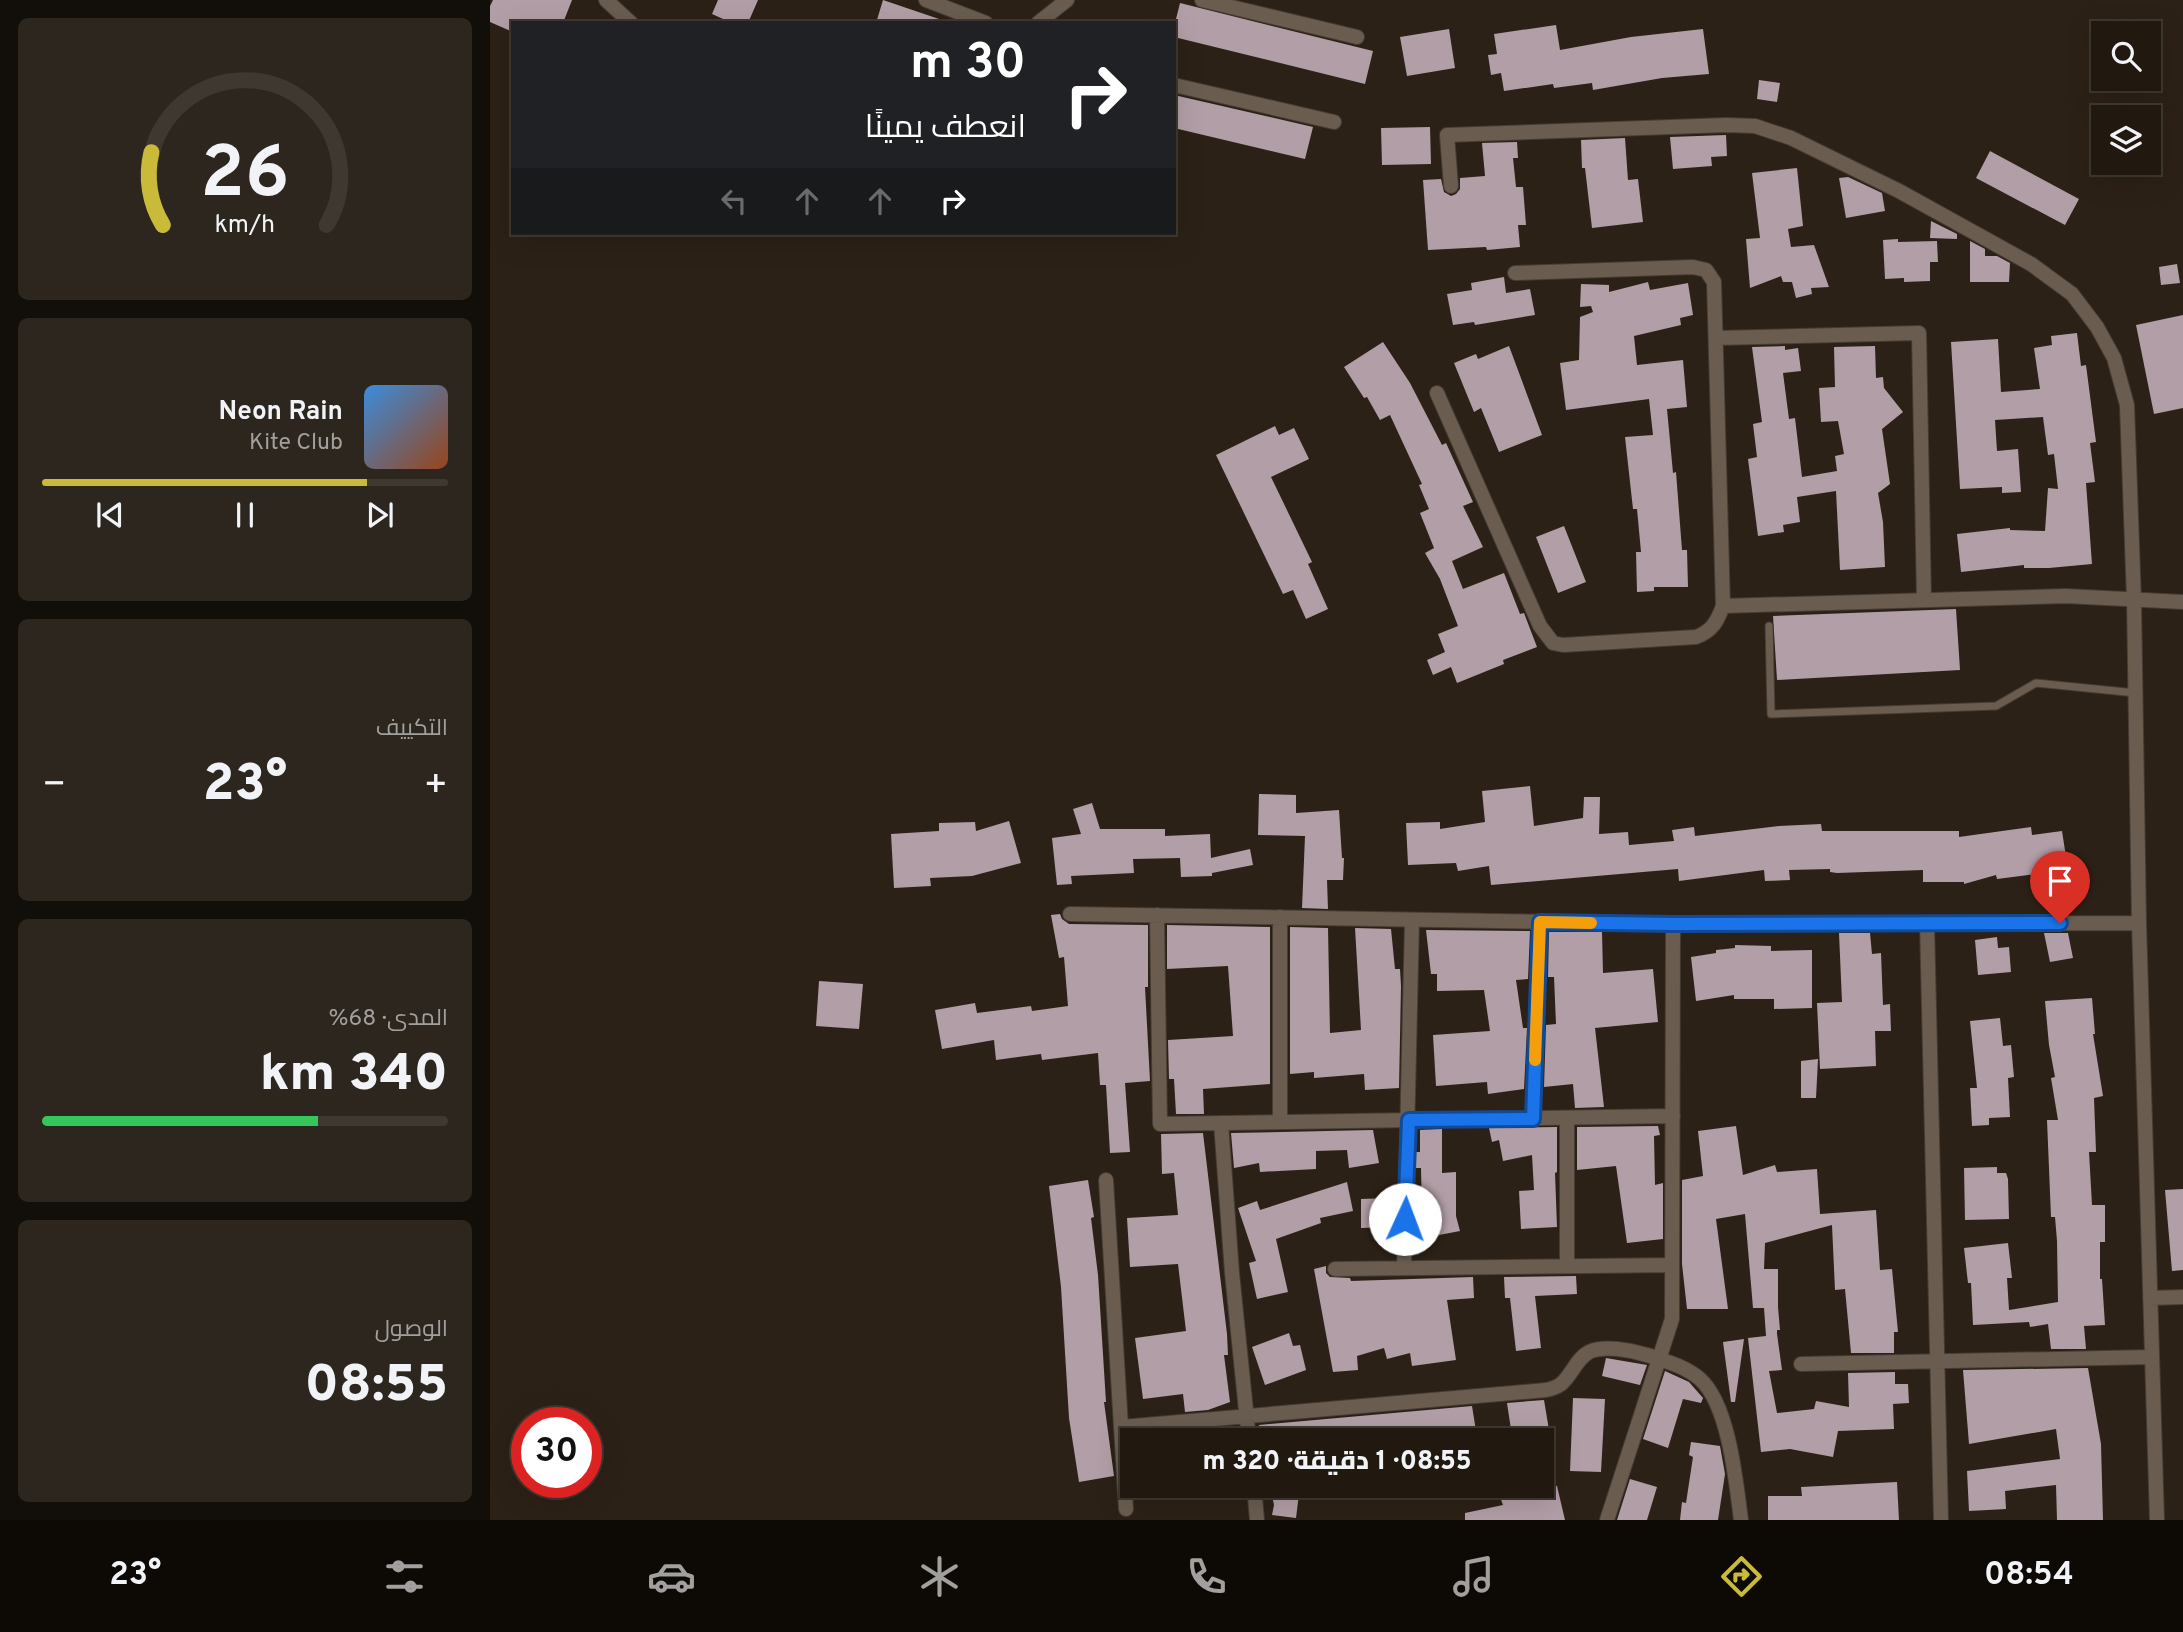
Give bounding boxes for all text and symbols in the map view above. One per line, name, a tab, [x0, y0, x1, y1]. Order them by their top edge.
map controls	[2091, 21, 2161, 175]
button: search	[2091, 21, 2161, 91]
text: 30 m	[910, 34, 1026, 96]
icon: right	[1050, 49, 1141, 140]
button: layers	[2091, 105, 2161, 175]
text: انعطف يمينًا	[865, 109, 1026, 149]
text: 26	[200, 132, 290, 224]
icon: left	[715, 182, 753, 220]
icon: ahead	[788, 182, 826, 220]
icon: ahead	[861, 182, 899, 220]
icon: right	[934, 182, 972, 220]
text: km/h	[215, 210, 275, 242]
text: Neon Rain	[218, 396, 343, 429]
text: Kite Club	[249, 429, 343, 458]
icon: previous	[91, 496, 129, 534]
icon: pause	[226, 496, 264, 534]
icon: next	[361, 496, 399, 534]
text: التكييف	[376, 715, 448, 744]
text: 23°	[203, 753, 287, 819]
text: −	[42, 762, 67, 811]
text: +	[423, 762, 448, 811]
pin	[2030, 851, 2090, 923]
icon: arrive	[2041, 862, 2079, 900]
text: المدى · 68%	[328, 1005, 448, 1034]
text: 340 km	[260, 1043, 448, 1109]
position arrow	[1368, 1182, 1442, 1256]
text: الوصول	[375, 1316, 448, 1345]
text: 08:55	[304, 1354, 448, 1420]
speed limit sign: 30	[511, 1407, 602, 1498]
text: 08:55 · 1 دقيقة · 320 m	[1203, 1446, 1471, 1479]
icon: filters	[380, 1552, 429, 1601]
icon: car	[647, 1552, 696, 1601]
icon: climate	[915, 1552, 964, 1601]
icon: phone	[1182, 1552, 1231, 1601]
icon: music	[1449, 1552, 1498, 1601]
icon: directions	[1717, 1552, 1766, 1601]
text: 23°	[109, 1556, 161, 1596]
text: 08:54	[1984, 1556, 2074, 1596]

